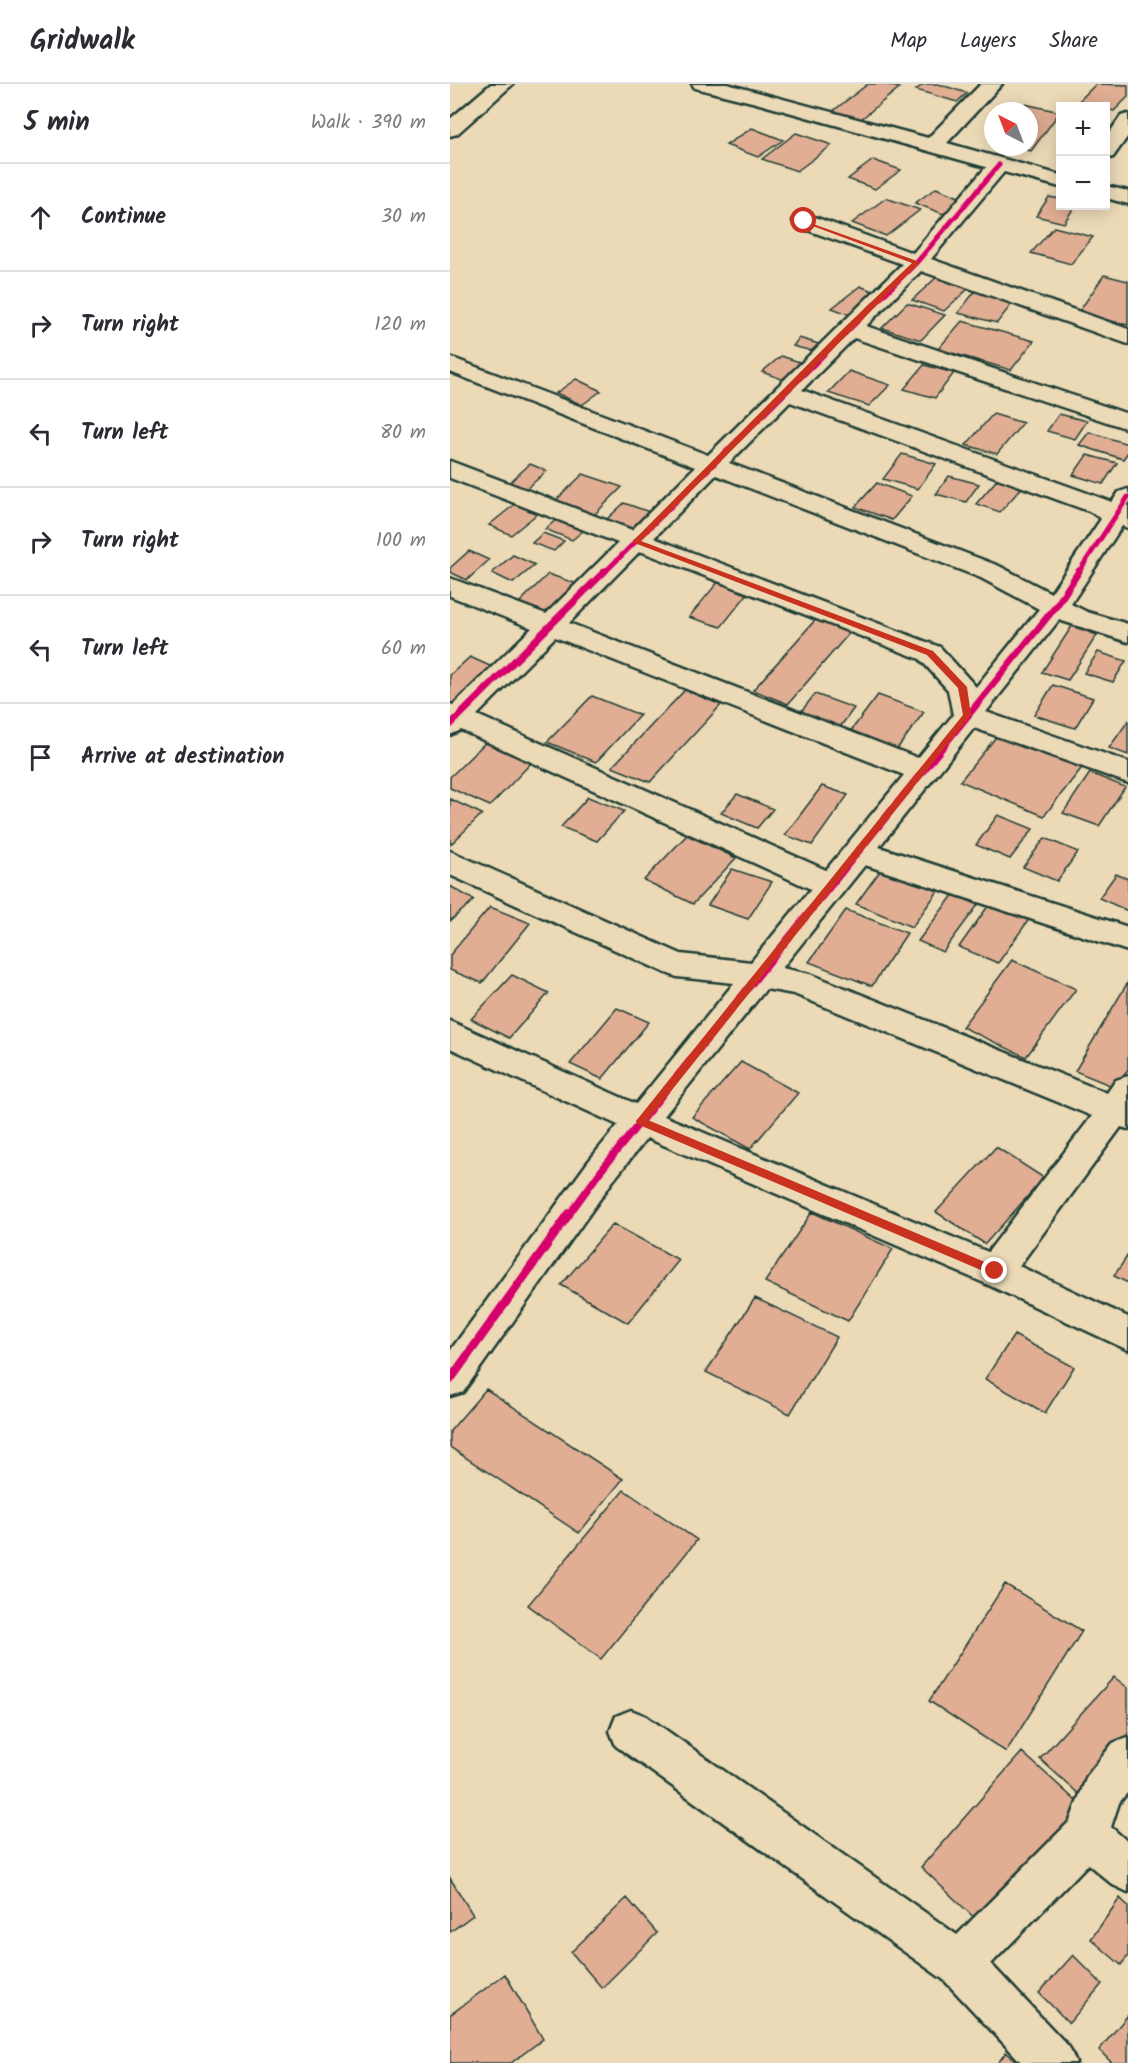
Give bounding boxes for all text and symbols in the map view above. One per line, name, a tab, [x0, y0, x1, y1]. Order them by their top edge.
text: Gridwalk	[30, 19, 135, 64]
text: Map	[890, 25, 927, 58]
text: Layers	[960, 25, 1016, 58]
text: Share	[1049, 25, 1098, 58]
text: 5 min	[24, 102, 90, 144]
north arrow	[984, 102, 1038, 156]
map controls	[1056, 102, 1110, 210]
button: +	[1056, 102, 1110, 156]
text: Walk · 390 m	[311, 107, 426, 139]
button: −	[1056, 156, 1110, 210]
text: Continue	[81, 200, 166, 235]
icon: ahead	[24, 201, 57, 234]
text: 30 m	[381, 201, 426, 233]
route start	[790, 207, 816, 233]
text: Turn right	[81, 308, 179, 343]
icon: right	[24, 309, 57, 342]
text: 120 m	[374, 309, 426, 341]
text: Turn left	[81, 416, 168, 451]
icon: left	[24, 417, 57, 450]
text: 80 m	[380, 417, 426, 449]
text: Turn right	[81, 524, 179, 559]
icon: right	[24, 525, 57, 558]
text: 100 m	[376, 525, 426, 557]
text: Turn left	[81, 632, 168, 667]
icon: left	[24, 633, 57, 666]
text: 60 m	[381, 633, 426, 665]
text: Arrive at destination	[81, 740, 284, 775]
icon: arrive	[24, 741, 57, 774]
route end	[981, 1257, 1007, 1283]

